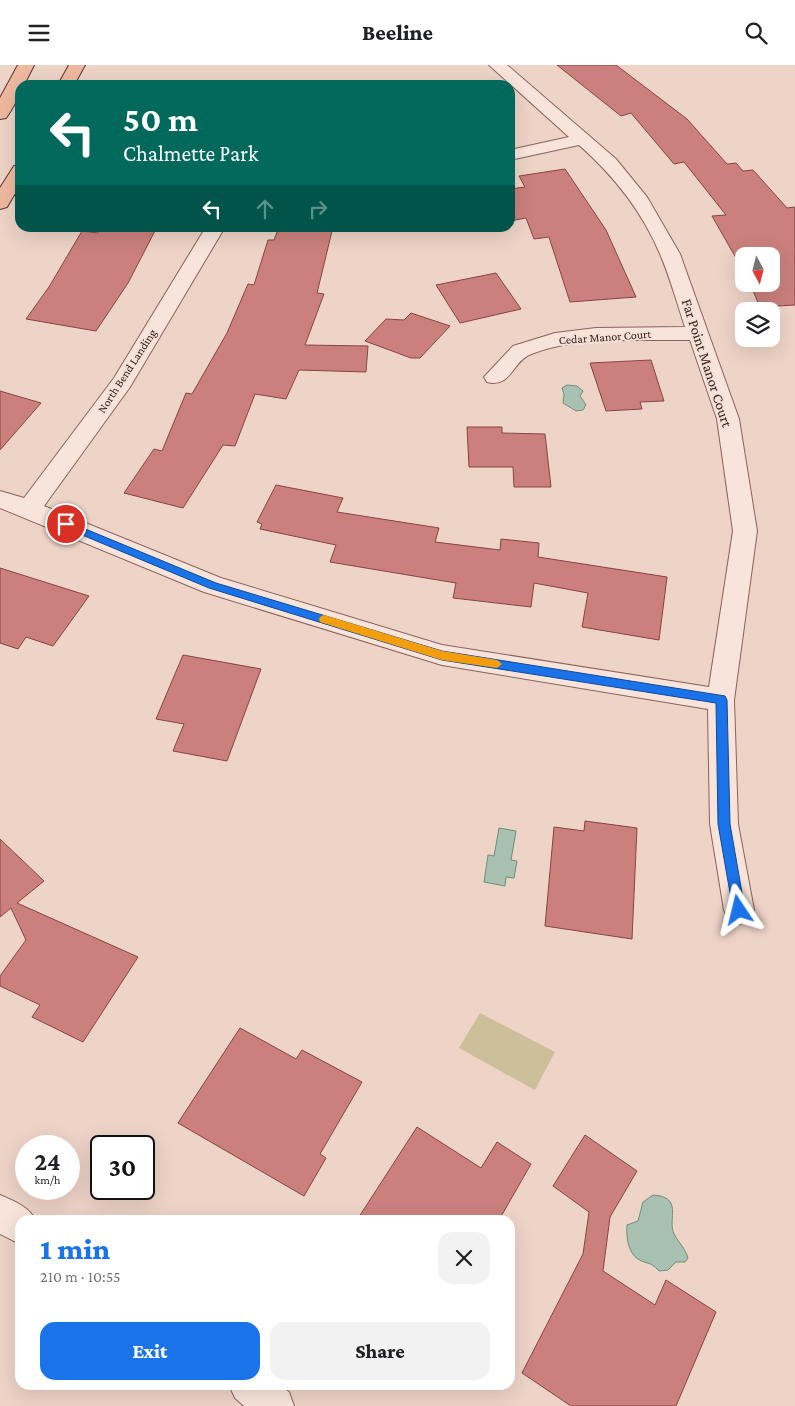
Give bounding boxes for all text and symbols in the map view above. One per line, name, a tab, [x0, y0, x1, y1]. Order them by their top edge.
icon: menu	[25, 19, 53, 47]
icon: search	[742, 19, 770, 47]
text: Beeline	[362, 20, 433, 45]
icon: left	[40, 100, 105, 165]
text: 50 m	[123, 100, 198, 139]
text: Chalmette Park	[123, 141, 258, 166]
icon: left	[198, 195, 226, 223]
icon: ahead	[251, 195, 279, 223]
icon: right	[304, 195, 332, 223]
north arrow	[735, 247, 780, 293]
map controls	[735, 247, 780, 347]
street label: Far Point Manor Court	[679, 297, 736, 430]
button: layers	[735, 302, 780, 347]
street label: North Bend Landing	[95, 326, 159, 416]
street label: Cedar Manor Court	[558, 327, 653, 347]
pin	[45, 503, 87, 545]
icon: arrive	[52, 510, 80, 538]
position arrow	[712, 883, 764, 935]
speed limit sign: 30	[90, 1135, 155, 1200]
text: 24	[34, 1148, 61, 1175]
text: km/h	[35, 1173, 60, 1187]
text: 1 min	[40, 1232, 110, 1265]
button: close	[438, 1232, 490, 1284]
text: 210 m · 10:55	[40, 1268, 121, 1285]
button: Exit	[40, 1322, 260, 1380]
button: Share	[270, 1322, 490, 1380]

